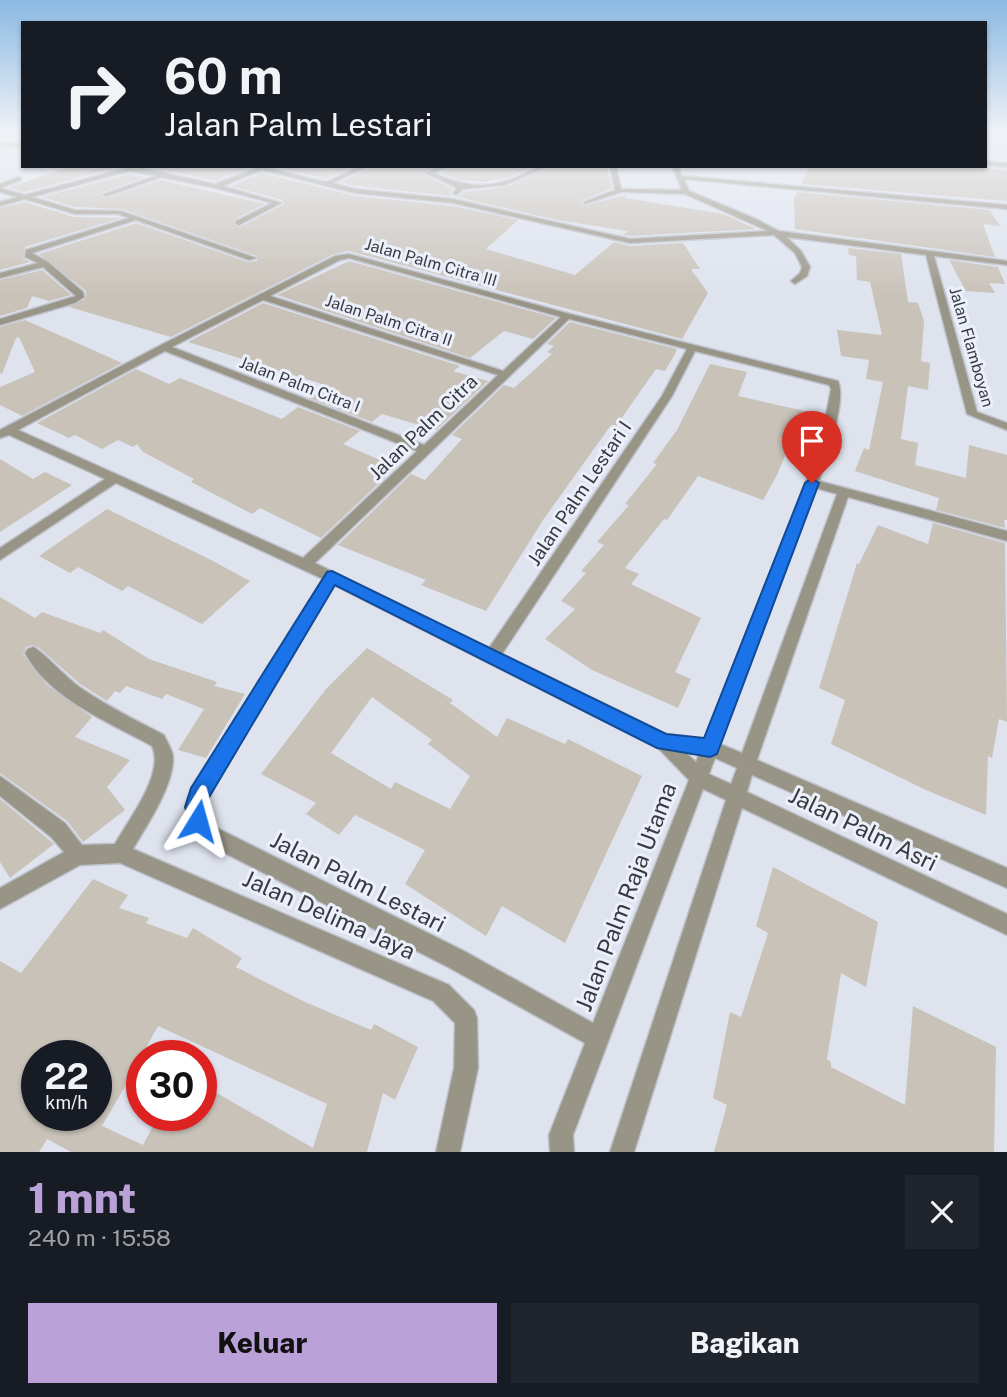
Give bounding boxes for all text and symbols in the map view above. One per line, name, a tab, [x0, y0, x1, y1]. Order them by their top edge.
text: 60 m	[164, 47, 283, 105]
icon: right	[49, 49, 140, 140]
text: Jalan Palm Lestari	[164, 106, 433, 143]
street label: Jalan Palm Citra III	[363, 235, 499, 290]
street label: Jalan Flamboyan	[945, 285, 998, 409]
street label: Jalan Palm Citra II	[323, 291, 455, 350]
street label: Jalan Palm Citra I	[237, 353, 363, 416]
street label: Jalan Palm Citra	[364, 370, 482, 484]
pin	[782, 411, 842, 483]
street label: Jalan Palm Lestari I	[523, 417, 635, 569]
icon: arrive	[793, 422, 831, 460]
street label: Jalan Palm Raja Utama	[569, 779, 682, 1015]
street label: Jalan Palm Asri	[785, 781, 942, 876]
position arrow	[161, 784, 235, 858]
street label: Jalan Palm Lestari	[266, 826, 450, 937]
street label: Jalan Delima Jaya	[239, 864, 420, 965]
speed limit sign: 30	[126, 1040, 217, 1131]
text: 22	[44, 1056, 89, 1097]
text: km/h	[45, 1092, 88, 1113]
text: 1 mnt	[28, 1173, 136, 1222]
button: close	[905, 1175, 979, 1249]
text: 240 m · 15:58	[28, 1224, 171, 1251]
button: Keluar	[28, 1303, 497, 1383]
button: Bagikan	[511, 1303, 979, 1383]

